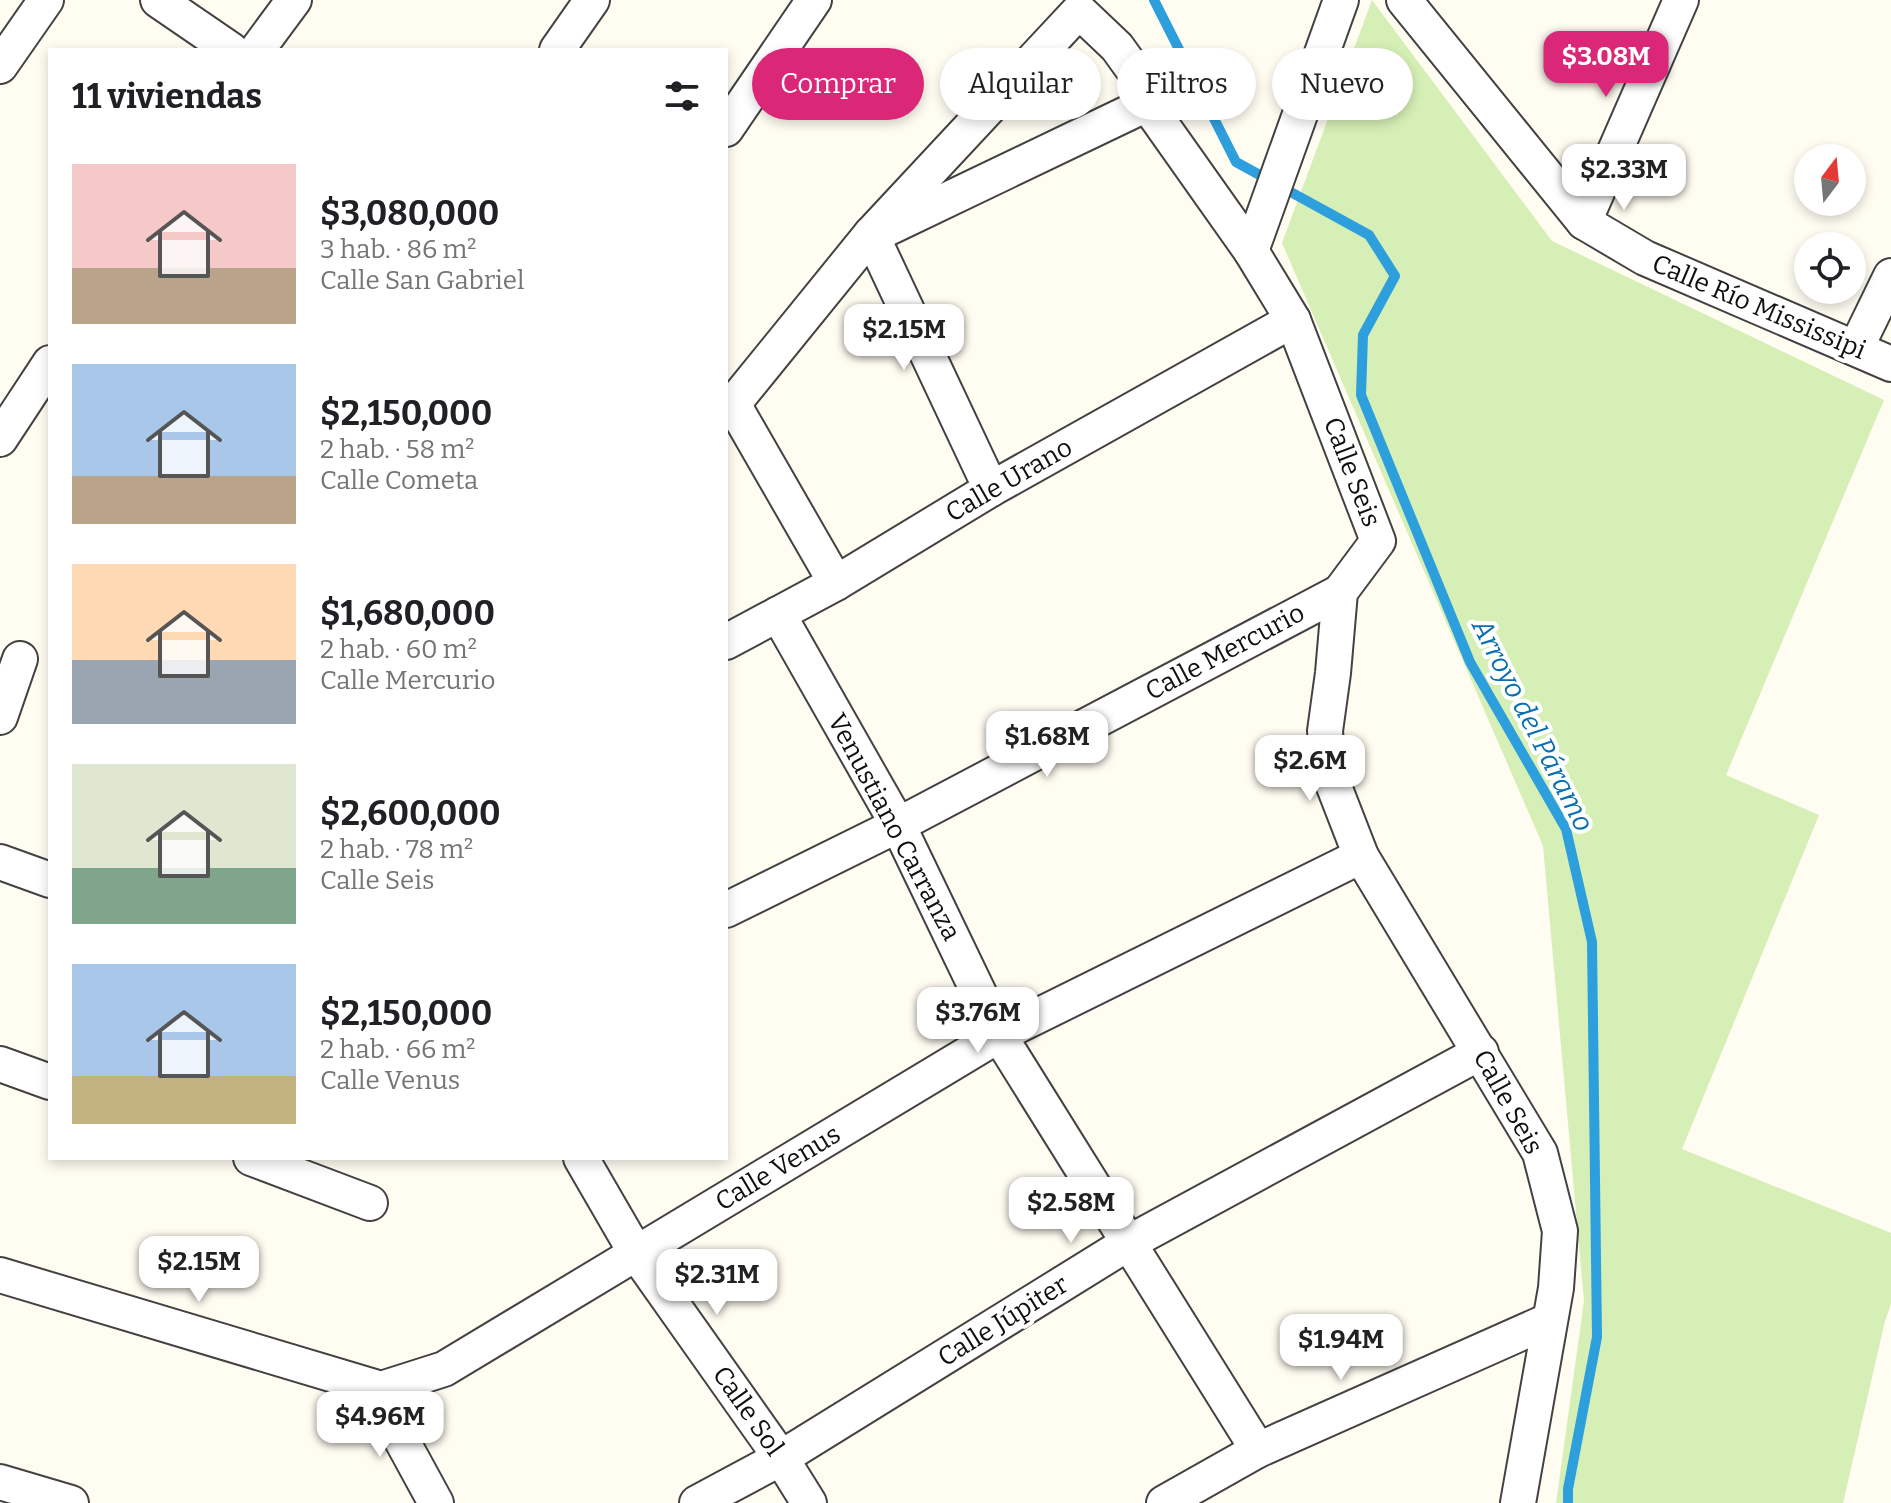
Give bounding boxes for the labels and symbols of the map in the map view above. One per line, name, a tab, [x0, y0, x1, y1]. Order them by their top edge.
pin: $3.08M	[1541, 31, 1671, 99]
pin: $2.33M	[1559, 144, 1689, 212]
north arrow	[1794, 144, 1866, 216]
street label: Calle Río Mississipi	[1648, 248, 1871, 366]
pin: $2.15M	[839, 304, 969, 372]
street label: Calle Seis	[1317, 413, 1387, 531]
street label: Calle Urano	[940, 431, 1078, 529]
street label: Calle Mercurio	[1140, 597, 1310, 707]
water label: Arroyo del Páramo	[1464, 612, 1601, 837]
street label: Venustiano Carranza	[821, 708, 967, 946]
pin: $1.68M	[982, 711, 1112, 779]
pin: $2.6M	[1254, 735, 1366, 803]
pin: $3.76M	[913, 987, 1043, 1055]
street label: Calle Seis	[1467, 1044, 1549, 1160]
street label: Calle Venus	[710, 1119, 846, 1217]
pin: $2.58M	[1006, 1177, 1136, 1245]
pin: $2.15M	[134, 1236, 264, 1304]
pin: $2.31M	[652, 1249, 782, 1317]
street label: Calle Júpiter	[932, 1269, 1074, 1373]
pin: $1.94M	[1276, 1314, 1406, 1382]
street label: Calle Sol	[706, 1360, 790, 1462]
pin: $4.96M	[315, 1391, 445, 1459]

